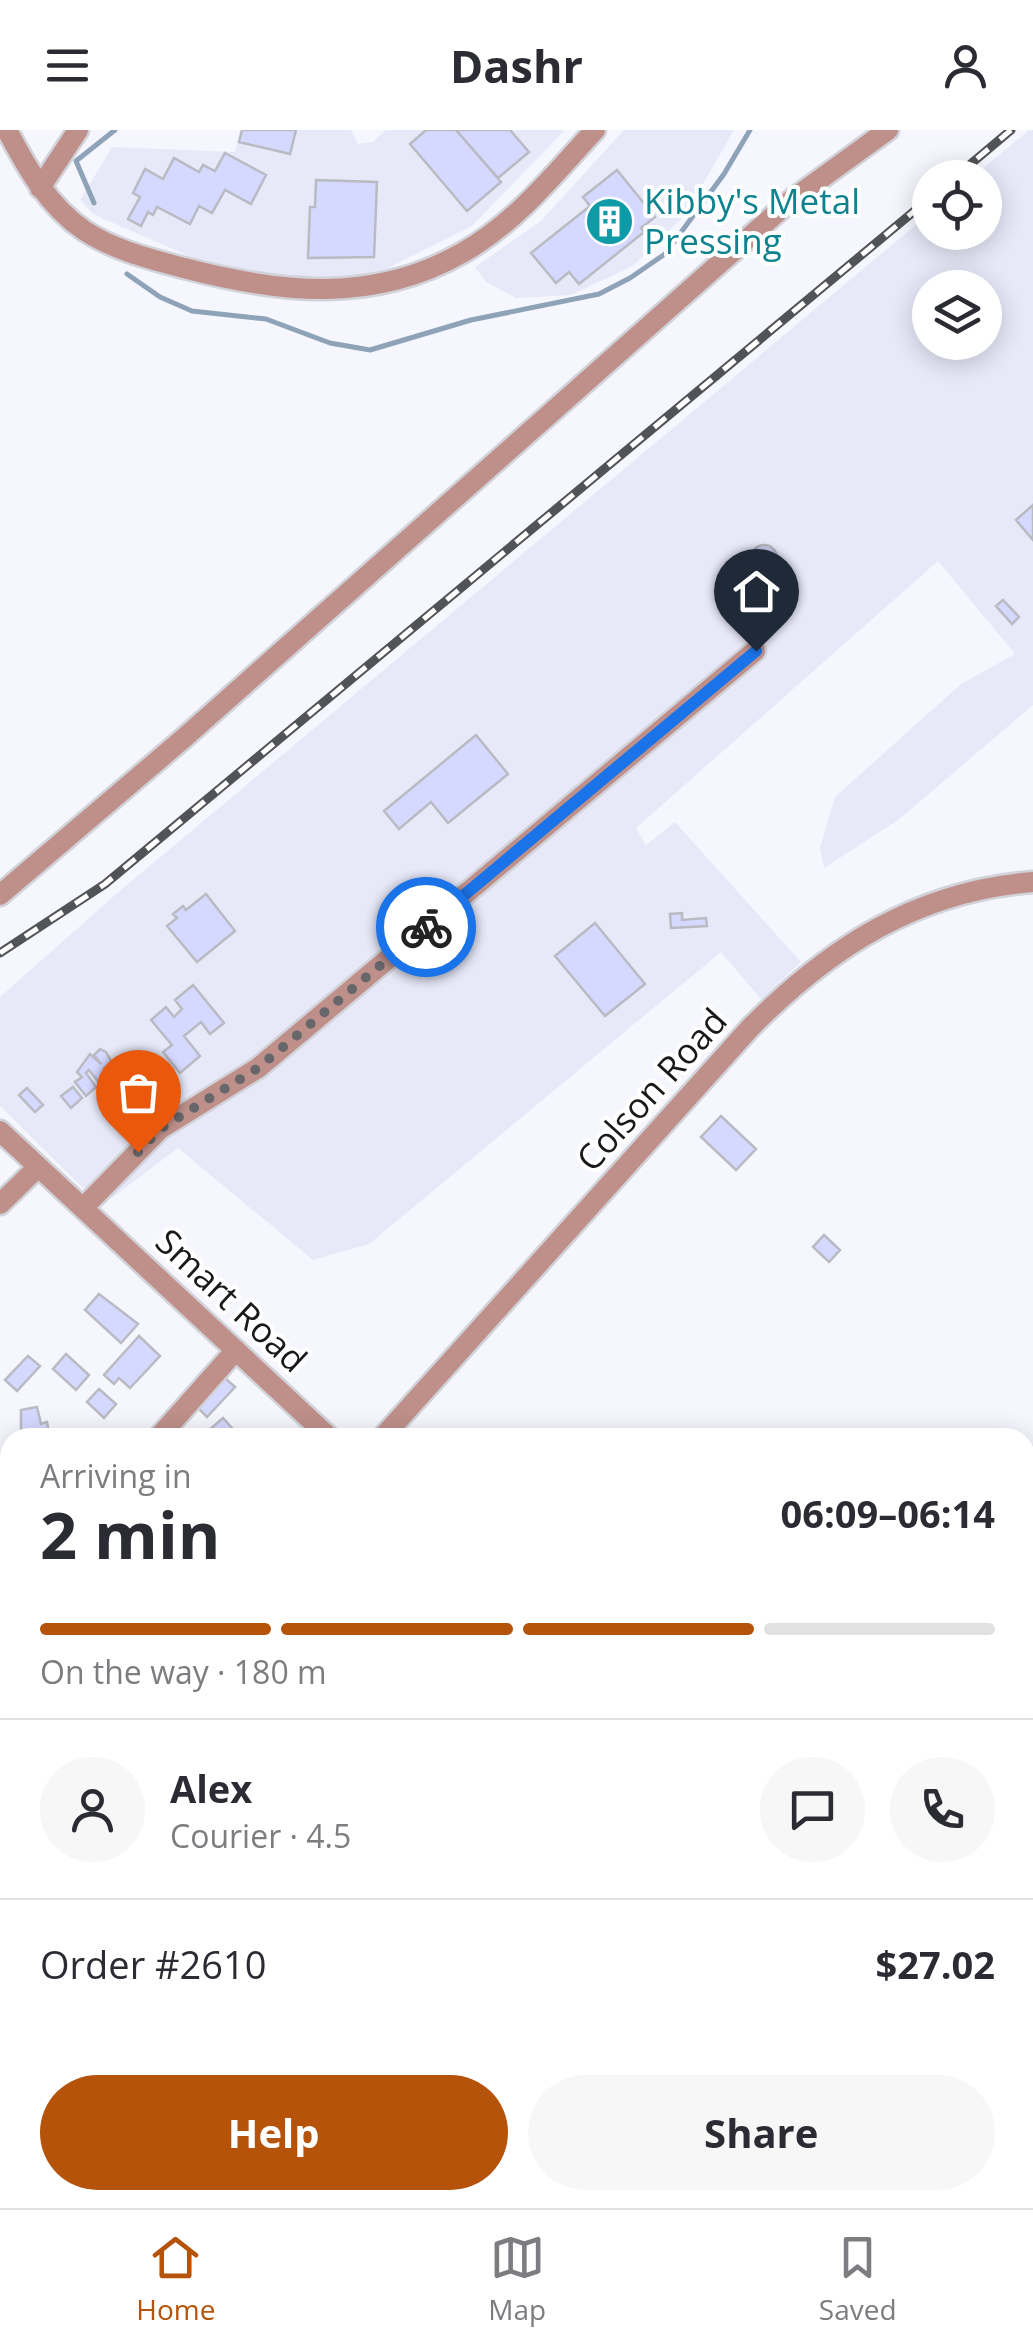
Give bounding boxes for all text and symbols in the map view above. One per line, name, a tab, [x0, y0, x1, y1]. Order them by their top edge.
text: Dashr	[450, 35, 583, 96]
icon: menu	[40, 38, 95, 93]
icon: person	[938, 38, 993, 93]
map controls	[912, 160, 1002, 360]
button: locate	[912, 160, 1002, 250]
place label: Kibby's Metal Pressing	[644, 177, 860, 264]
building icon: Kibby's Metal Pressing	[583, 196, 635, 248]
button: layers	[912, 270, 1002, 360]
pin	[714, 549, 799, 652]
icon: home	[729, 564, 784, 619]
courier	[376, 877, 476, 977]
icon: bike	[399, 900, 454, 955]
street label: Colson Road	[565, 998, 737, 1180]
pin	[96, 1050, 181, 1153]
icon: bag	[111, 1065, 166, 1120]
street label: Smart Road	[146, 1218, 318, 1382]
text: Arriving in	[40, 1454, 192, 1497]
text: 06:09–06:14	[781, 1487, 995, 1539]
text: 2 min	[40, 1490, 220, 1578]
text: On the way · 180 m	[40, 1650, 327, 1693]
button: person	[40, 1757, 145, 1862]
button: chat	[760, 1757, 865, 1862]
button: phone	[890, 1757, 995, 1862]
text: Alex	[170, 1762, 252, 1814]
text: Courier · 4.5	[170, 1814, 351, 1857]
text: Order #2610	[40, 1938, 267, 1990]
text: $27.02	[876, 1938, 995, 1990]
button: Help	[40, 2075, 508, 2190]
button: Share	[528, 2075, 995, 2190]
tab: Home	[136, 2230, 216, 2328]
tab: Map	[488, 2230, 546, 2328]
tab: Saved	[819, 2230, 897, 2328]

